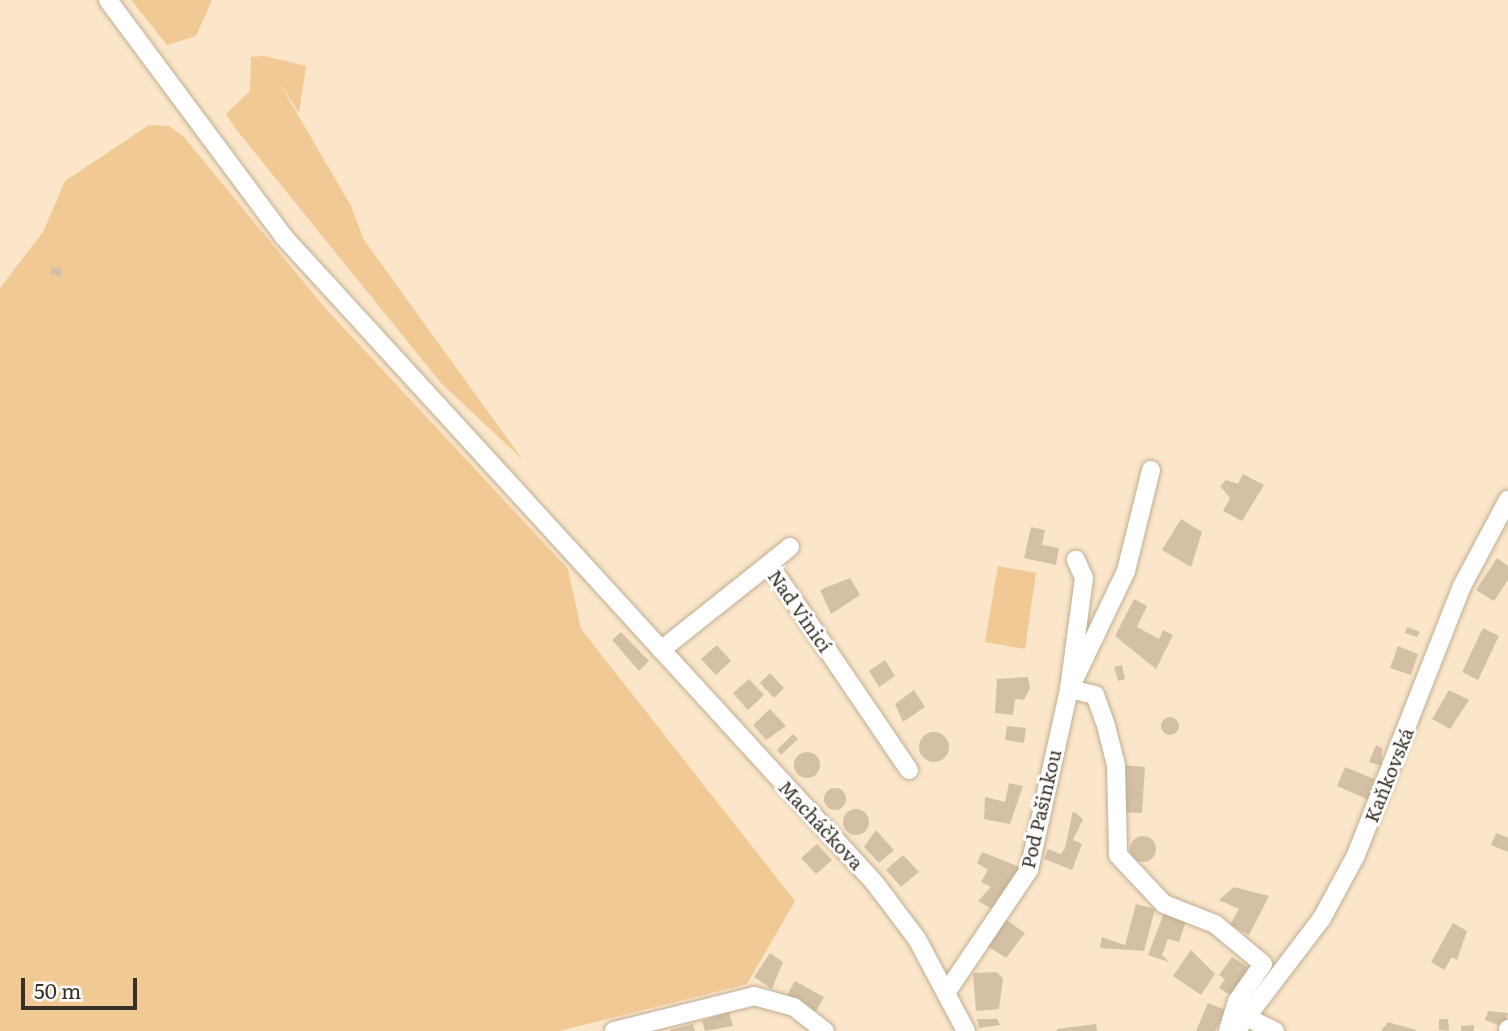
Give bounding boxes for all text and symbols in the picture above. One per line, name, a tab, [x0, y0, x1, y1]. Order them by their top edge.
street label: Nad Vinicí	[763, 565, 837, 657]
street label: Kaňkovská	[1360, 724, 1418, 826]
street label: Pod Pašinkou	[1016, 747, 1066, 871]
street label: Macháčkova	[774, 776, 868, 874]
scale bar	[24, 964, 140, 1008]
text: 50 m	[34, 974, 81, 1005]

